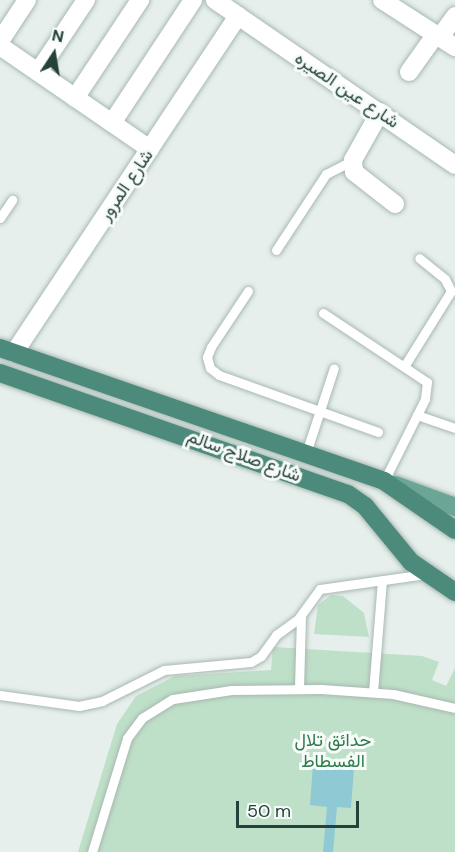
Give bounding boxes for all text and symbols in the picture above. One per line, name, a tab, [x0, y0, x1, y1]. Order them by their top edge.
north arrow	[24, 24, 84, 84]
text: N	[50, 24, 66, 47]
street label: شارع عين الصيره	[291, 47, 403, 133]
street label: شارع المرور	[94, 145, 158, 225]
street label: شارع صلاح سالم	[184, 425, 304, 487]
park label: حدائق تلال الفسطاط	[295, 730, 371, 772]
scale bar	[239, 789, 362, 827]
text: 50 m	[247, 799, 291, 823]

